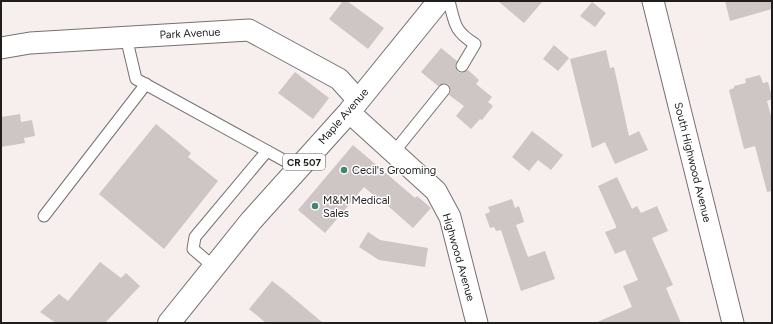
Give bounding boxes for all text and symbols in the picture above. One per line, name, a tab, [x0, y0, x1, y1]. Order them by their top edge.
street label: Park Avenue	[159, 25, 221, 42]
street label: Maple Avenue	[316, 86, 371, 147]
street label: South Highwood Avenue	[671, 101, 714, 223]
road number: CR 507	[283, 154, 325, 170]
place label: Cecil's Grooming	[352, 164, 436, 177]
marker: Cecil's Grooming	[339, 165, 349, 175]
place label: M&M Medical Sales	[323, 194, 390, 220]
marker: M&M Medical Sales	[310, 201, 320, 211]
street label: Highwood Avenue	[440, 212, 477, 303]

